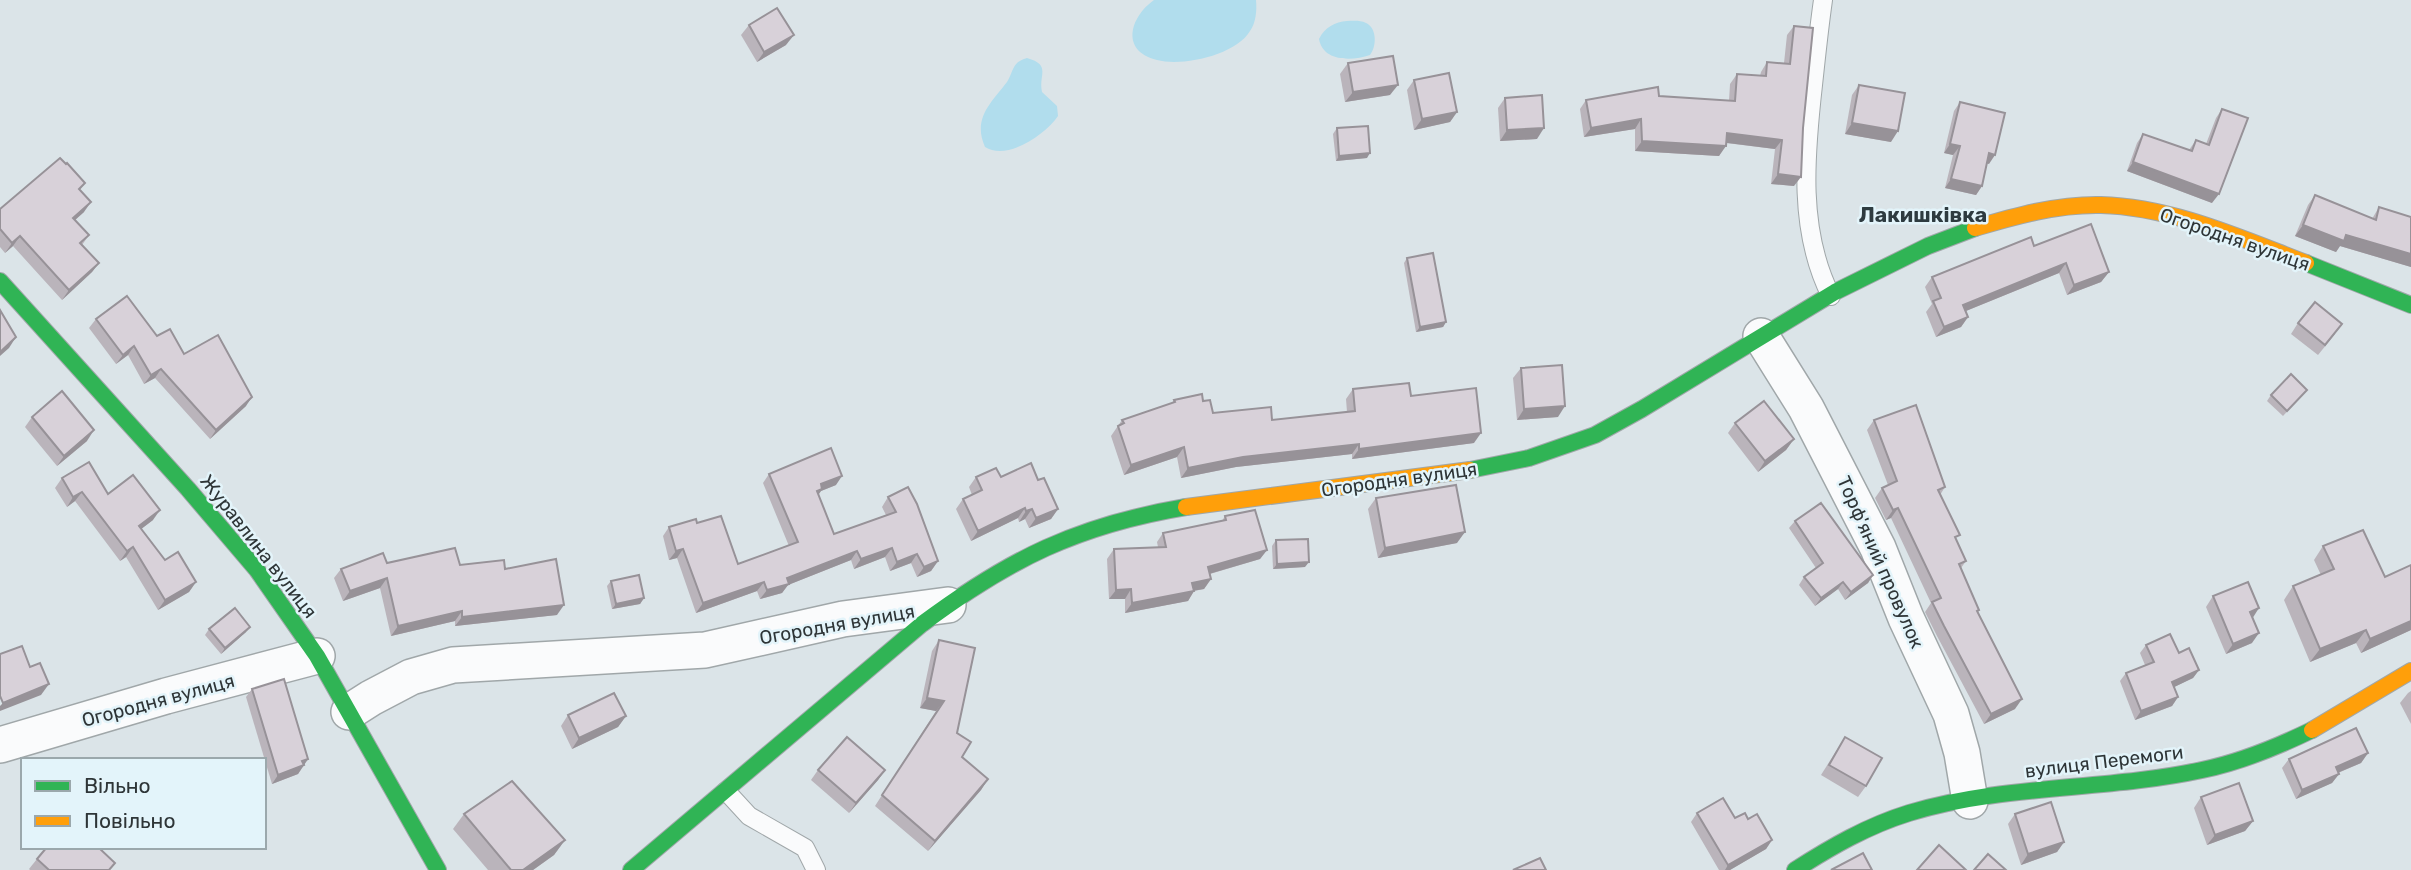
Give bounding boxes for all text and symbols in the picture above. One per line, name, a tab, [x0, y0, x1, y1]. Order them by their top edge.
district label: Лакишківка	[1859, 202, 1987, 227]
street label: Огородня вулиця	[2157, 203, 2313, 276]
street label: Огородня вулиця	[1320, 457, 1478, 502]
street label: Журавлина вулиця	[195, 470, 322, 623]
street label: Торф'яний провулок	[1832, 472, 1929, 652]
street label: Огородня вулиця	[758, 600, 916, 649]
street label: Огородня вулиця	[79, 669, 237, 732]
street label: вулиця Перемоги	[2023, 740, 2185, 783]
legend	[21, 758, 266, 849]
text: Вільно	[84, 773, 151, 798]
text: Повільно	[84, 808, 175, 833]

